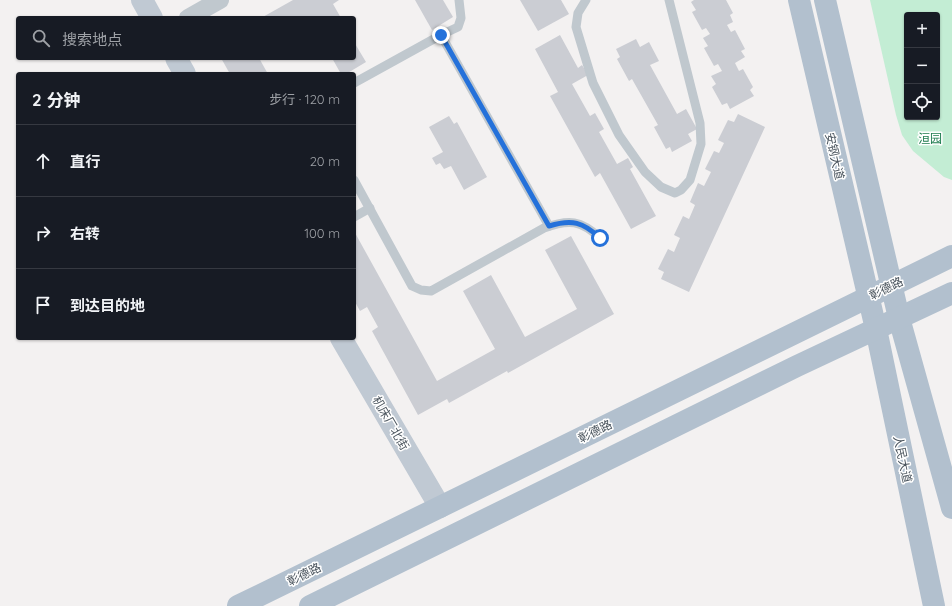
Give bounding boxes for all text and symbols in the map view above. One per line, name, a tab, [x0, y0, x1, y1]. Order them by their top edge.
map controls	[904, 12, 940, 120]
button: +	[904, 12, 940, 48]
search box	[16, 16, 356, 60]
route end	[432, 26, 450, 44]
icon: search	[30, 27, 52, 49]
text: 搜索地点	[62, 30, 122, 49]
button: −	[904, 48, 940, 84]
button: locate	[904, 84, 940, 120]
text: 2 分钟	[32, 89, 80, 110]
text: 步行 · 120 m	[269, 91, 340, 107]
street label: 安钢大道	[822, 131, 848, 181]
park label: 洹园	[918, 131, 942, 146]
icon: ahead	[32, 150, 54, 172]
text: 直行	[70, 152, 100, 171]
text: 20 m	[310, 153, 340, 169]
icon: right	[32, 222, 54, 244]
text: 右转	[70, 224, 100, 243]
text: 100 m	[304, 225, 340, 241]
route start	[591, 229, 609, 247]
street label: 彰德路	[867, 273, 905, 303]
icon: arrive	[32, 294, 54, 316]
text: 到达目的地	[70, 296, 145, 315]
street label: 机床厂北街	[370, 393, 412, 453]
street label: 彰德路	[576, 416, 614, 446]
street label: 人民大道	[891, 434, 915, 484]
street label: 彰德路	[285, 559, 323, 589]

